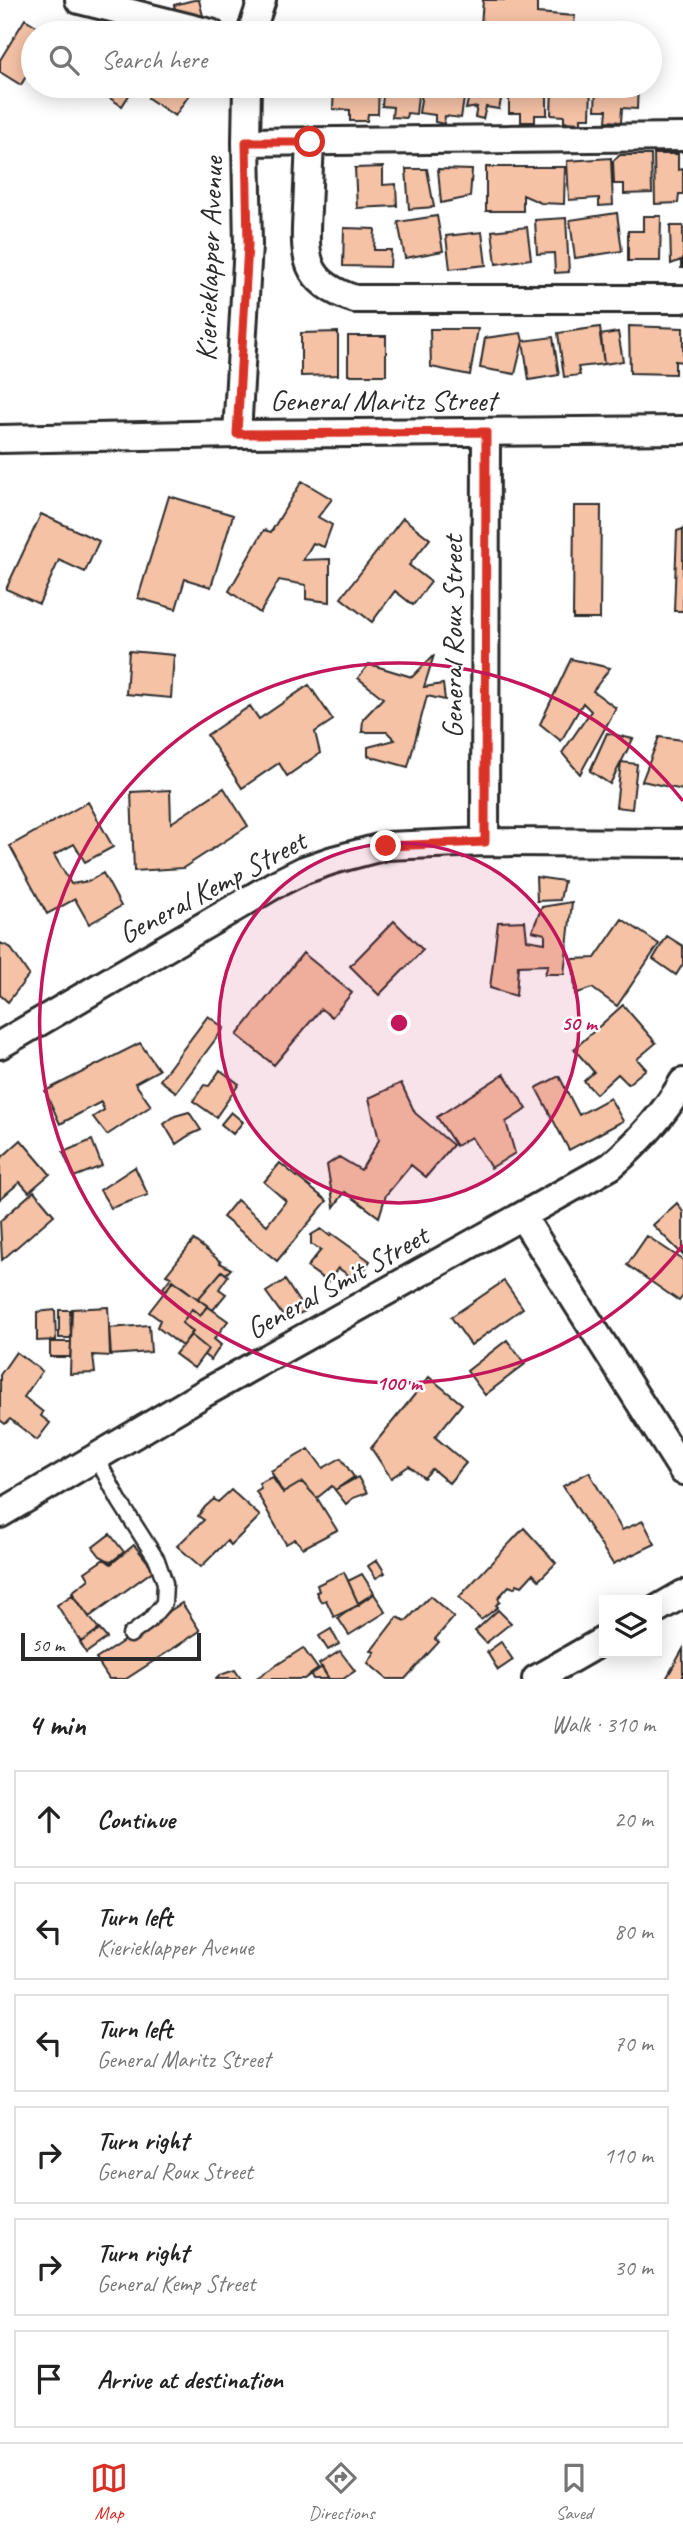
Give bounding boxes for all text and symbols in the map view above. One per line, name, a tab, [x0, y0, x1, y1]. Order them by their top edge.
search box	[21, 21, 662, 98]
icon: search	[45, 41, 83, 79]
text: Search here	[101, 43, 207, 76]
route start	[294, 126, 325, 157]
street label: Kierieklapper Avenue	[186, 154, 232, 362]
street label: General Maritz Street	[270, 381, 500, 419]
street label: General Roux Street	[433, 533, 471, 738]
street label: General Kemp Street	[112, 820, 315, 952]
route end	[370, 830, 401, 861]
text: 50 m	[561, 1010, 599, 1036]
centre of rings	[387, 1011, 411, 1035]
street label: General Smit Street	[239, 1215, 437, 1348]
text: 100 m	[376, 1370, 424, 1396]
map controls	[599, 1595, 662, 1658]
button: layers	[599, 1595, 662, 1658]
scale bar	[21, 1630, 201, 1662]
text: 50 m	[32, 1633, 64, 1657]
text: 4 min	[28, 1706, 85, 1744]
text: Walk · 310 m	[551, 1710, 655, 1739]
icon: ahead	[30, 1800, 68, 1838]
text: Continue	[97, 1803, 175, 1836]
text: 20 m	[614, 1805, 653, 1834]
text: Turn left	[97, 1900, 172, 1933]
icon: left	[30, 1912, 68, 1950]
text: 80 m	[614, 1917, 653, 1946]
text: Kierieklapper Avenue	[97, 1933, 254, 1962]
text: Turn left	[97, 2012, 172, 2045]
icon: left	[30, 2024, 68, 2062]
text: 70 m	[614, 2029, 653, 2058]
text: General Maritz Street	[97, 2045, 270, 2074]
text: Turn right	[97, 2124, 188, 2157]
icon: right	[30, 2136, 68, 2174]
text: 110 m	[604, 2141, 653, 2170]
text: General Roux Street	[97, 2157, 253, 2186]
text: Turn right	[97, 2236, 188, 2269]
icon: right	[30, 2248, 68, 2286]
text: 30 m	[614, 2253, 653, 2282]
text: General Kemp Street	[97, 2269, 255, 2298]
icon: arrive	[30, 2360, 68, 2398]
text: Arrive at destination	[97, 2363, 283, 2396]
tab: Map	[90, 2459, 128, 2525]
tab: Directions	[308, 2459, 375, 2525]
tab: Saved	[555, 2459, 593, 2525]

